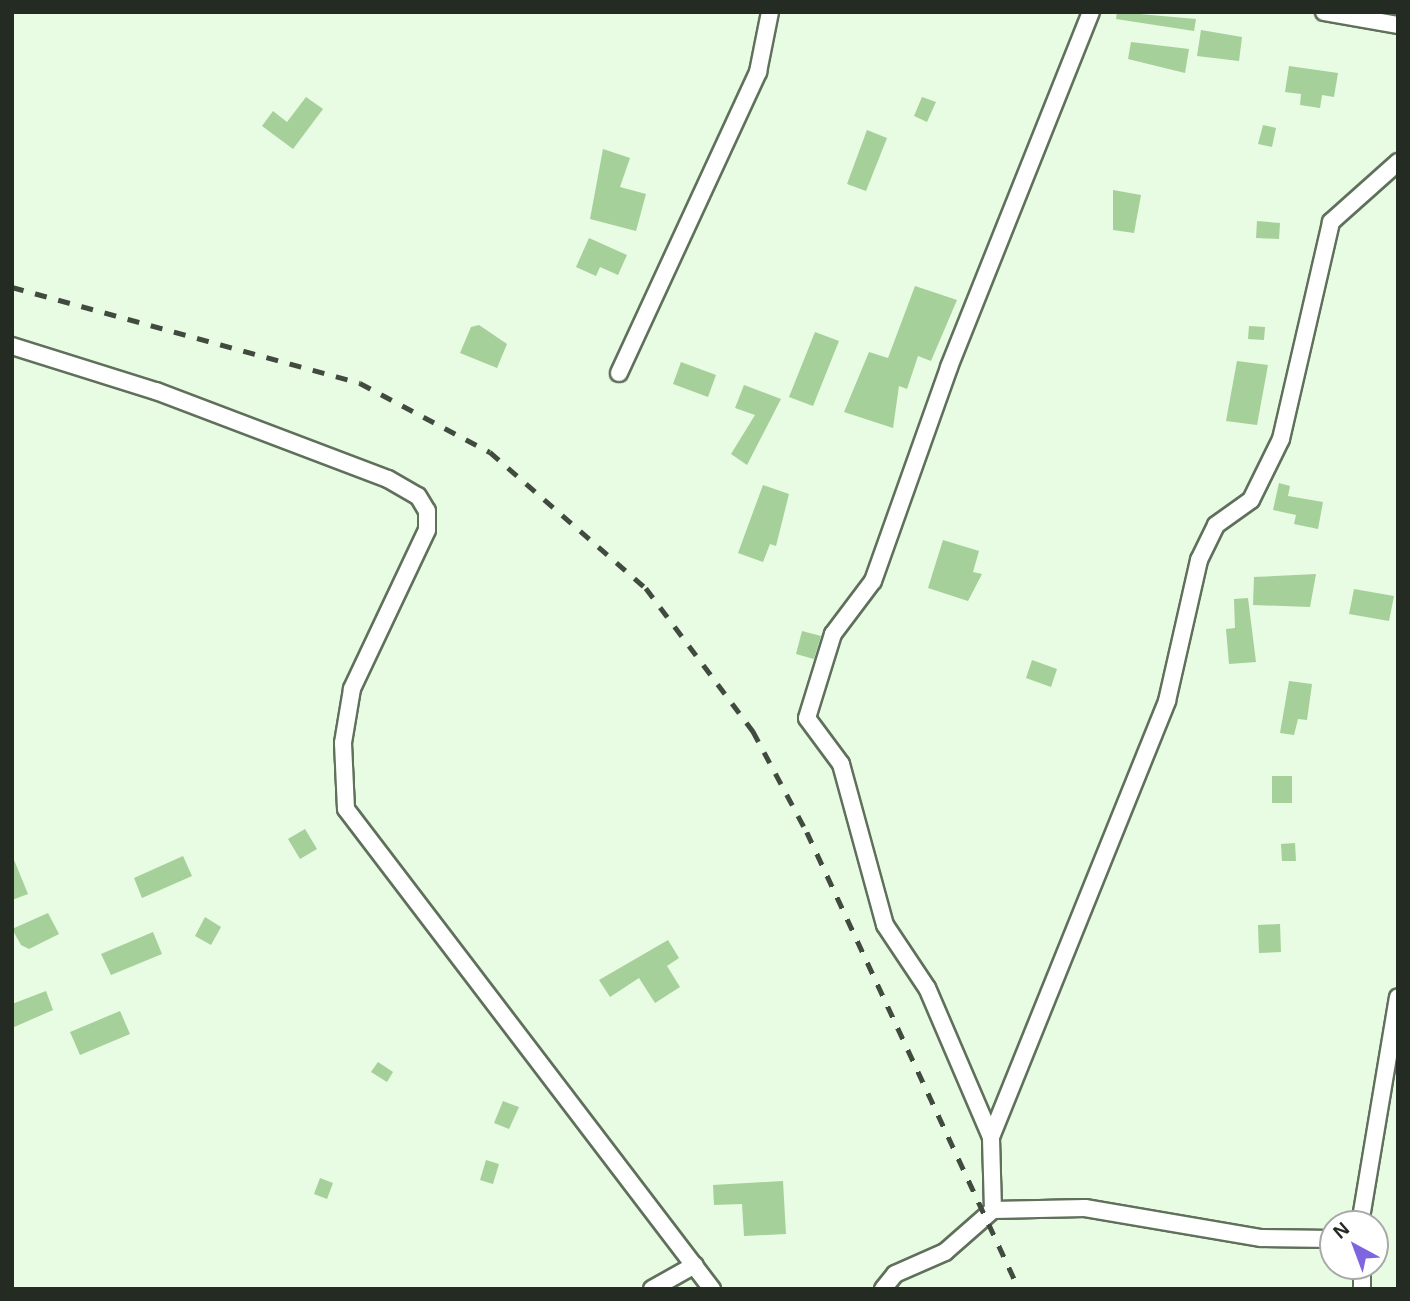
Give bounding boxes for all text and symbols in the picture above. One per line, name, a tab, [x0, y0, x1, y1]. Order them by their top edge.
north arrow	[1319, 1210, 1389, 1280]
text: N	[1329, 1218, 1353, 1243]

